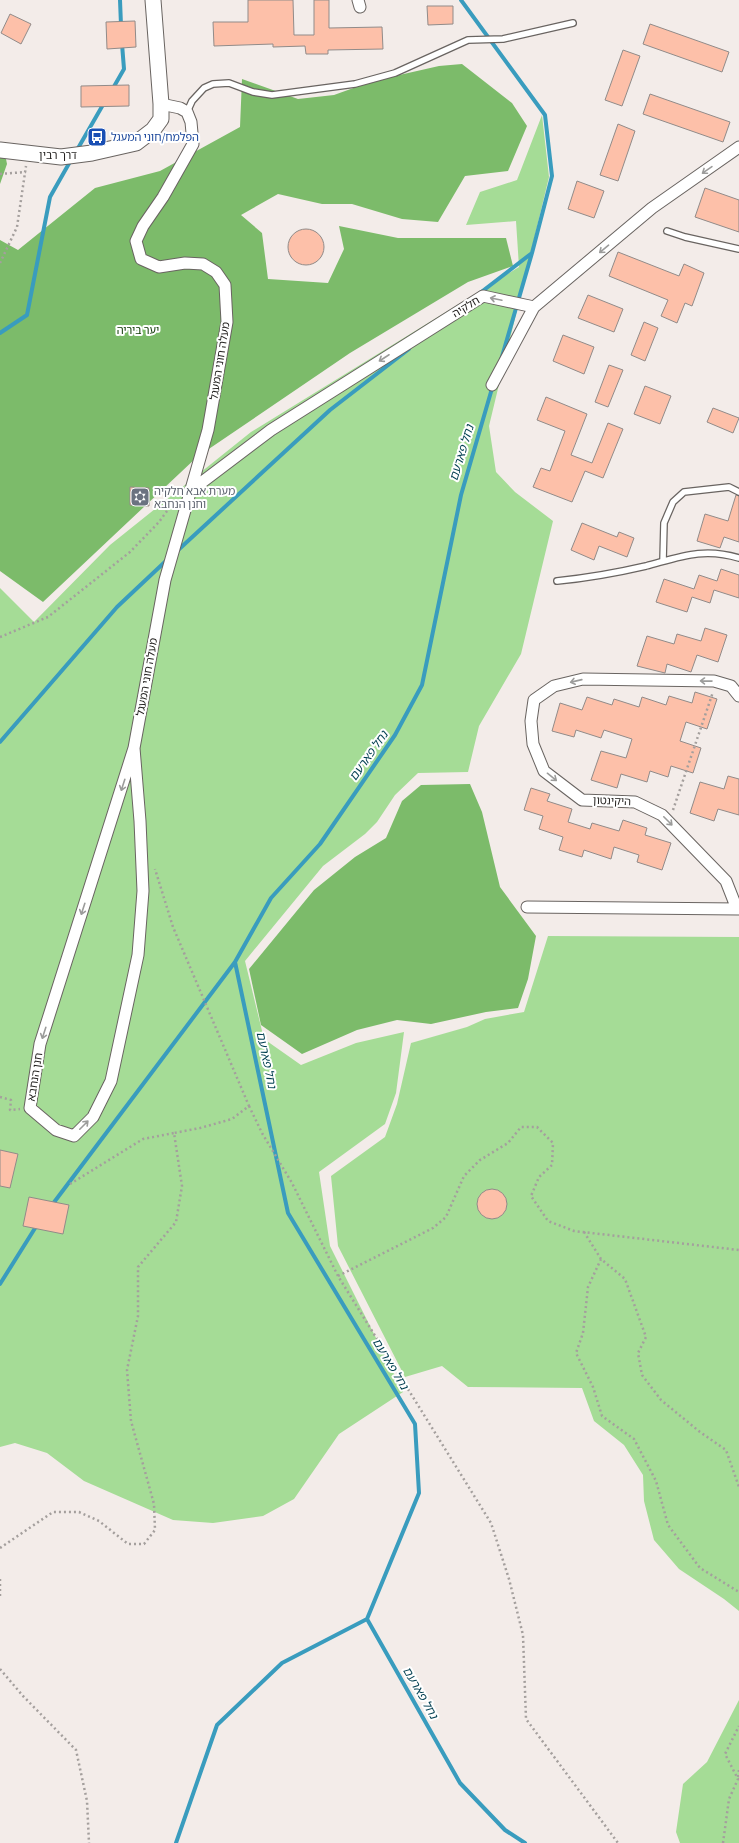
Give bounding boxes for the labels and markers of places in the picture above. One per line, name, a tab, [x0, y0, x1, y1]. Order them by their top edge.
bus stop icon: הפלמח/חוני המעגל	[86, 126, 108, 148]
place label: הפלמח/חוני המעגל	[111, 130, 199, 145]
place label: מערת אבא חלקיה וחנן הנחבא	[154, 484, 235, 512]
synagogue icon: מערת אבא חלקיה וחנן הנחבא	[129, 486, 151, 508]

